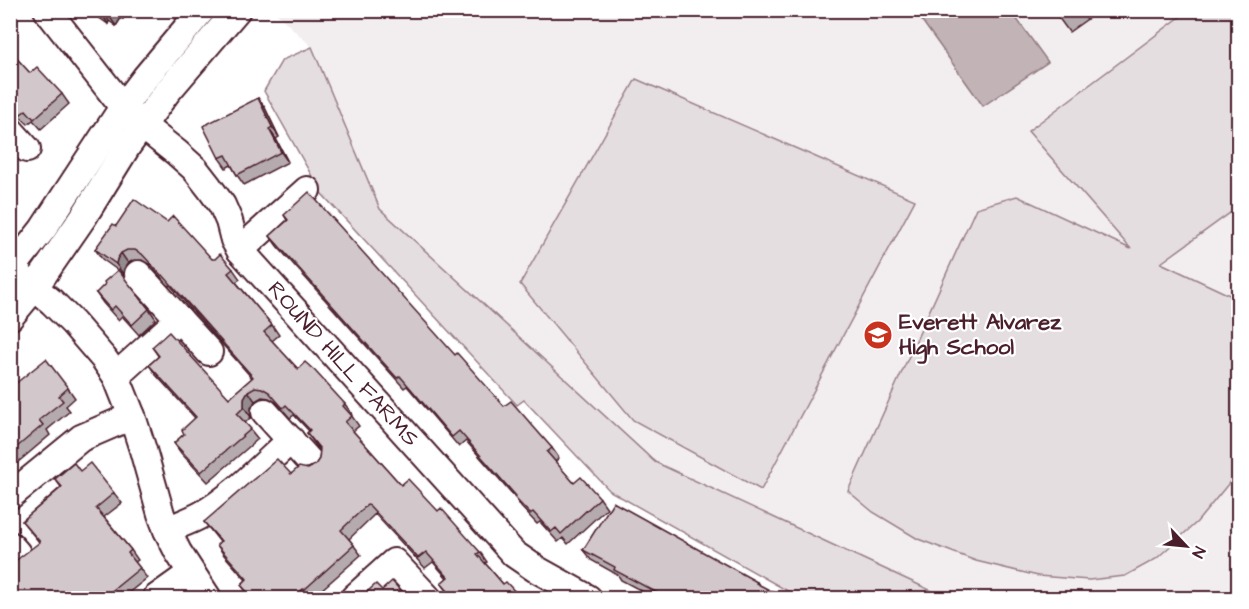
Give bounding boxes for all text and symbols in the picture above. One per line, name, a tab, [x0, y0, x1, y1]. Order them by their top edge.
street label: ROUND HILL FARMS	[260, 275, 426, 453]
place label: Everett Alvarez High School	[899, 307, 1062, 364]
school or university icon: Everett Alvarez High School	[862, 319, 894, 351]
north arrow	[1156, 516, 1216, 576]
text: N	[1186, 543, 1211, 561]

